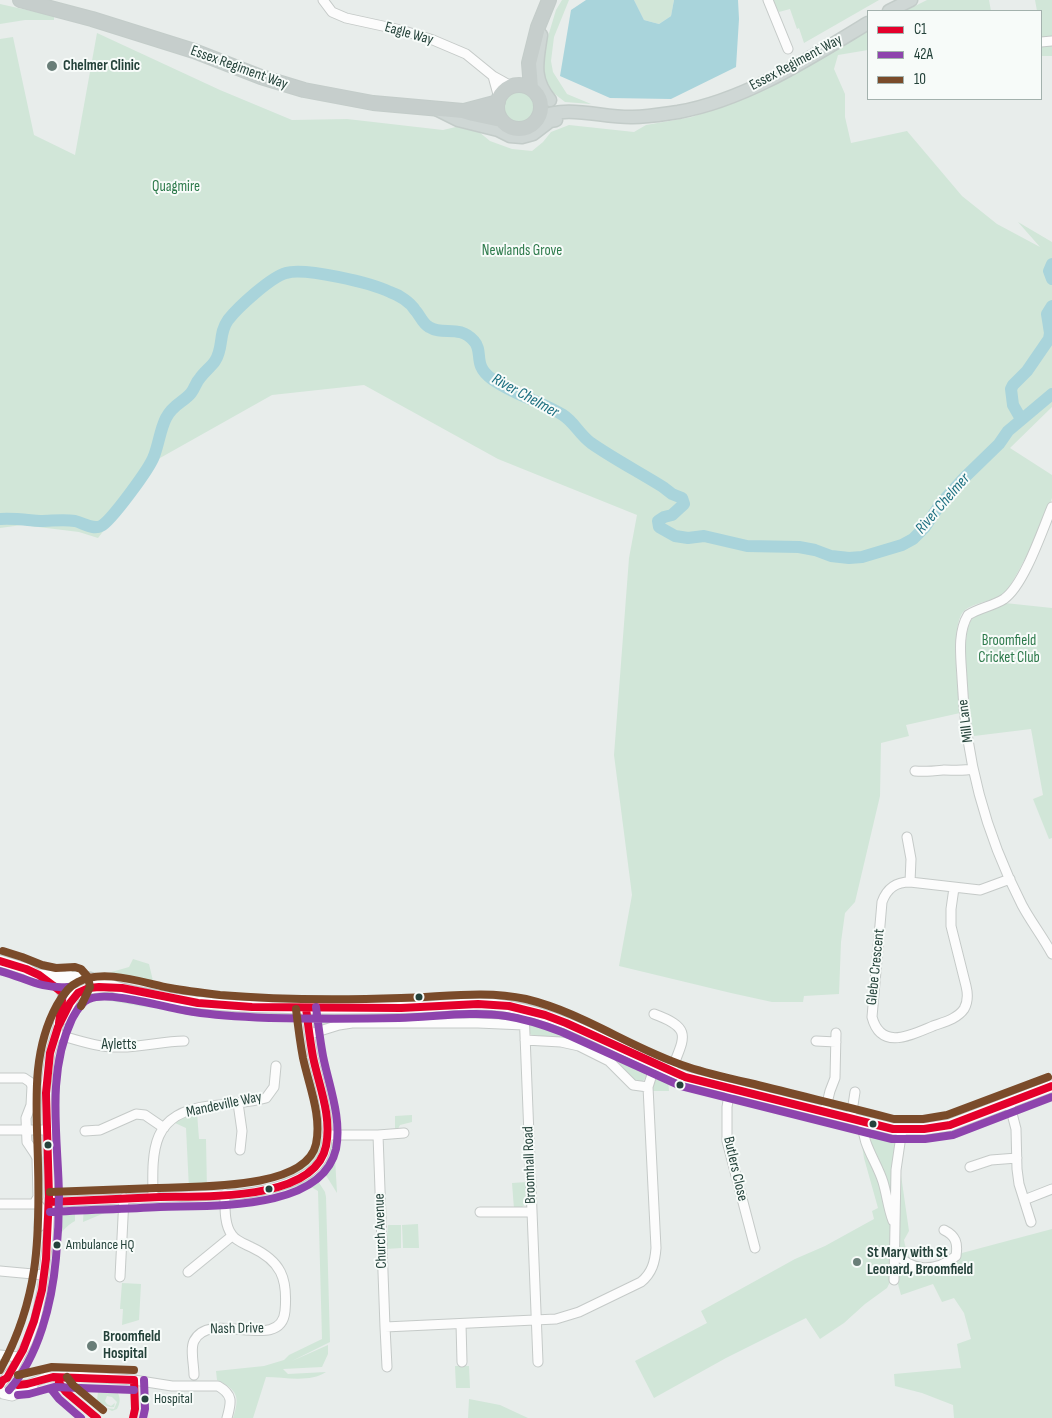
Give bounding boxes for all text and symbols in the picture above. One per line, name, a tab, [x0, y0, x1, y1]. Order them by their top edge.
legend	[867, 10, 1042, 100]
street label: Eagle Way	[383, 18, 435, 50]
text: C1	[914, 20, 927, 39]
street label: Essex Regiment Way	[747, 31, 845, 95]
street label: Essex Regiment Way	[188, 42, 290, 94]
text: 42A	[914, 45, 933, 64]
place label: Chelmer Clinic	[63, 57, 140, 75]
marker: Chelmer Clinic	[45, 59, 59, 73]
text: 10	[914, 70, 926, 89]
park label: Quagmire	[152, 178, 200, 196]
park label: Newlands Grove	[482, 242, 562, 260]
water label: River Chelmer	[488, 370, 562, 422]
water label: River Chelmer	[912, 470, 974, 538]
park label: Broomfield Cricket Club	[978, 632, 1040, 667]
street label: Mill Lane	[954, 698, 978, 744]
street label: Glebe Crescent	[863, 928, 889, 1006]
unlabelled marker	[414, 992, 424, 1002]
street label: Ayletts	[101, 1036, 137, 1054]
unlabelled marker	[675, 1080, 685, 1090]
street label: Mandeville Way	[185, 1088, 263, 1122]
unlabelled marker	[868, 1119, 878, 1129]
street label: Broomhall Road	[520, 1126, 540, 1204]
street label: Butlers Close	[719, 1135, 751, 1203]
unlabelled marker	[43, 1140, 53, 1150]
unlabelled marker	[264, 1184, 274, 1194]
street label: Church Avenue	[371, 1193, 391, 1269]
place label: Ambulance HQ	[66, 1237, 134, 1253]
marker: Ambulance HQ	[52, 1240, 62, 1250]
place label: St Mary with St Leonard, Broomfield	[867, 1244, 973, 1279]
marker: St Mary with St Leonard, Broomfield	[851, 1256, 863, 1268]
street label: Nash Drive	[210, 1320, 264, 1338]
place label: Broomfield Hospital	[103, 1328, 161, 1363]
marker: Broomfield Hospital	[85, 1339, 99, 1353]
place label: Hospital	[154, 1391, 193, 1407]
marker: Hospital	[140, 1394, 150, 1404]

